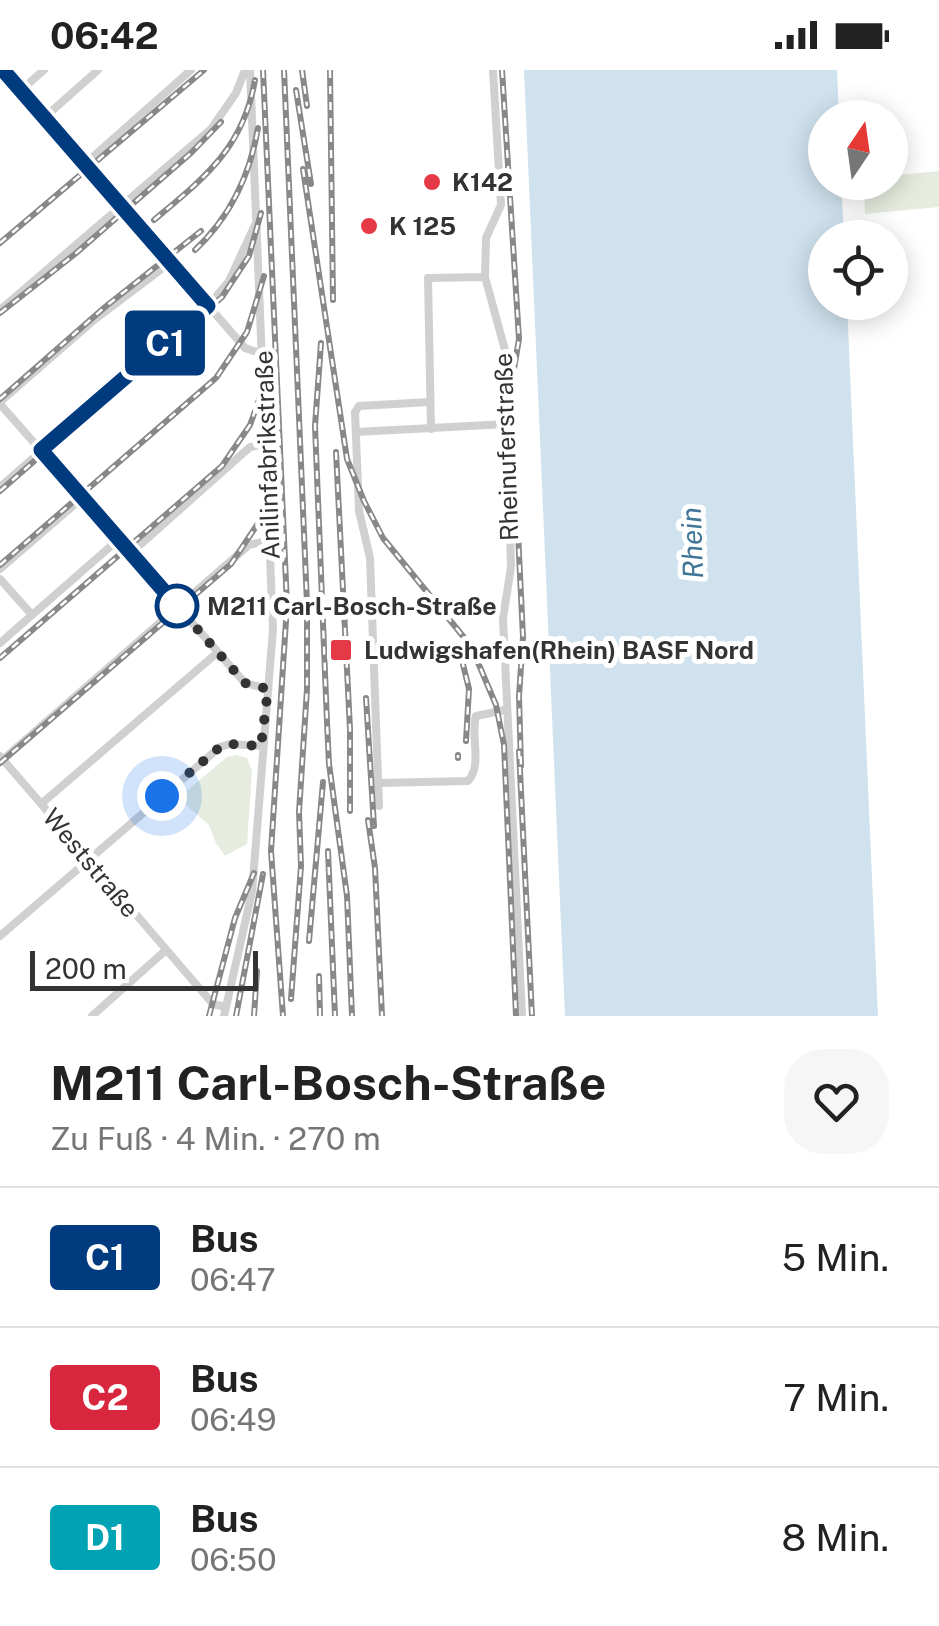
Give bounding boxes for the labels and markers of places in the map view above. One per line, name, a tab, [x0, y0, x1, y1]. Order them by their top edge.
place label: K142	[452, 167, 513, 197]
marker: K142	[421, 171, 443, 193]
place label: K 125	[389, 211, 456, 241]
marker: K 125	[358, 215, 380, 237]
marker: M211 Carl-Bosch-Straße	[156, 585, 198, 627]
place label: M211 Carl-Bosch-Straße	[207, 591, 497, 621]
place label: Ludwigshafen(Rhein) BASF Nord	[364, 635, 754, 665]
marker: Ludwigshafen(Rhein) BASF Nord	[328, 637, 354, 663]

